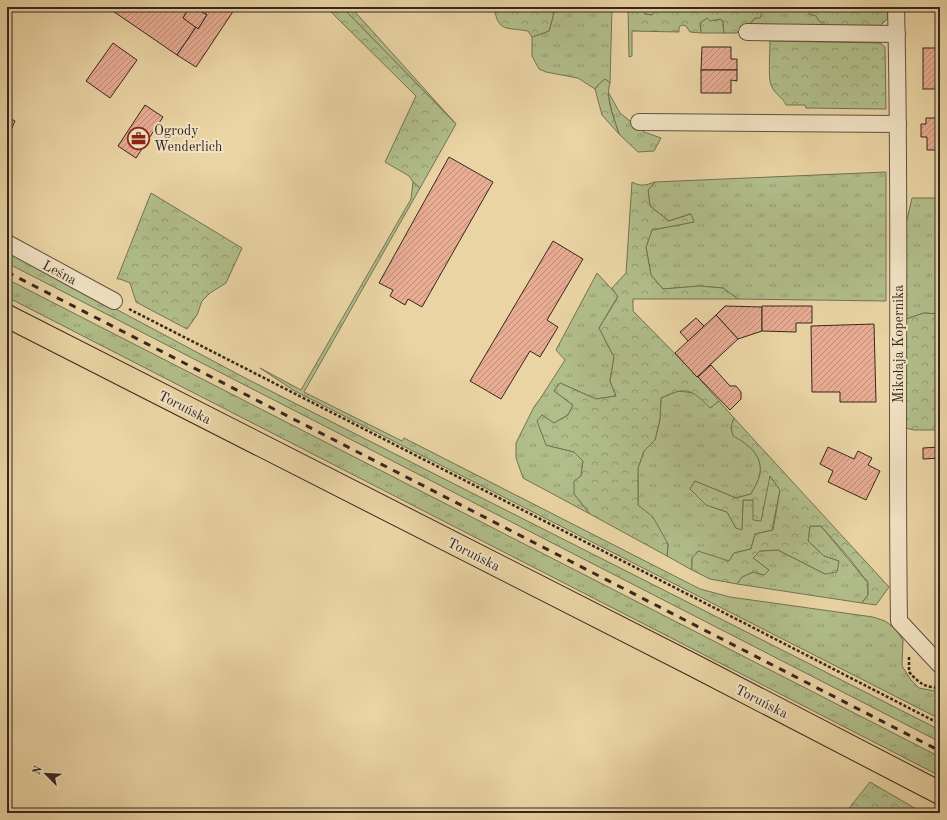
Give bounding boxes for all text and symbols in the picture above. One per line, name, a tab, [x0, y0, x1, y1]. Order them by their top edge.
place label: Ogrody Wenderlich	[154, 124, 223, 154]
office icon: Ogrody Wenderlich	[126, 125, 152, 151]
street label: Leśna	[40, 258, 79, 288]
street label: Mikołaja Kopernika	[892, 285, 906, 403]
street label: Toruńska	[156, 389, 213, 427]
street label: Toruńska	[445, 536, 502, 574]
street label: Toruńska	[733, 683, 790, 721]
north arrow	[26, 754, 66, 794]
text: N	[32, 764, 45, 777]

